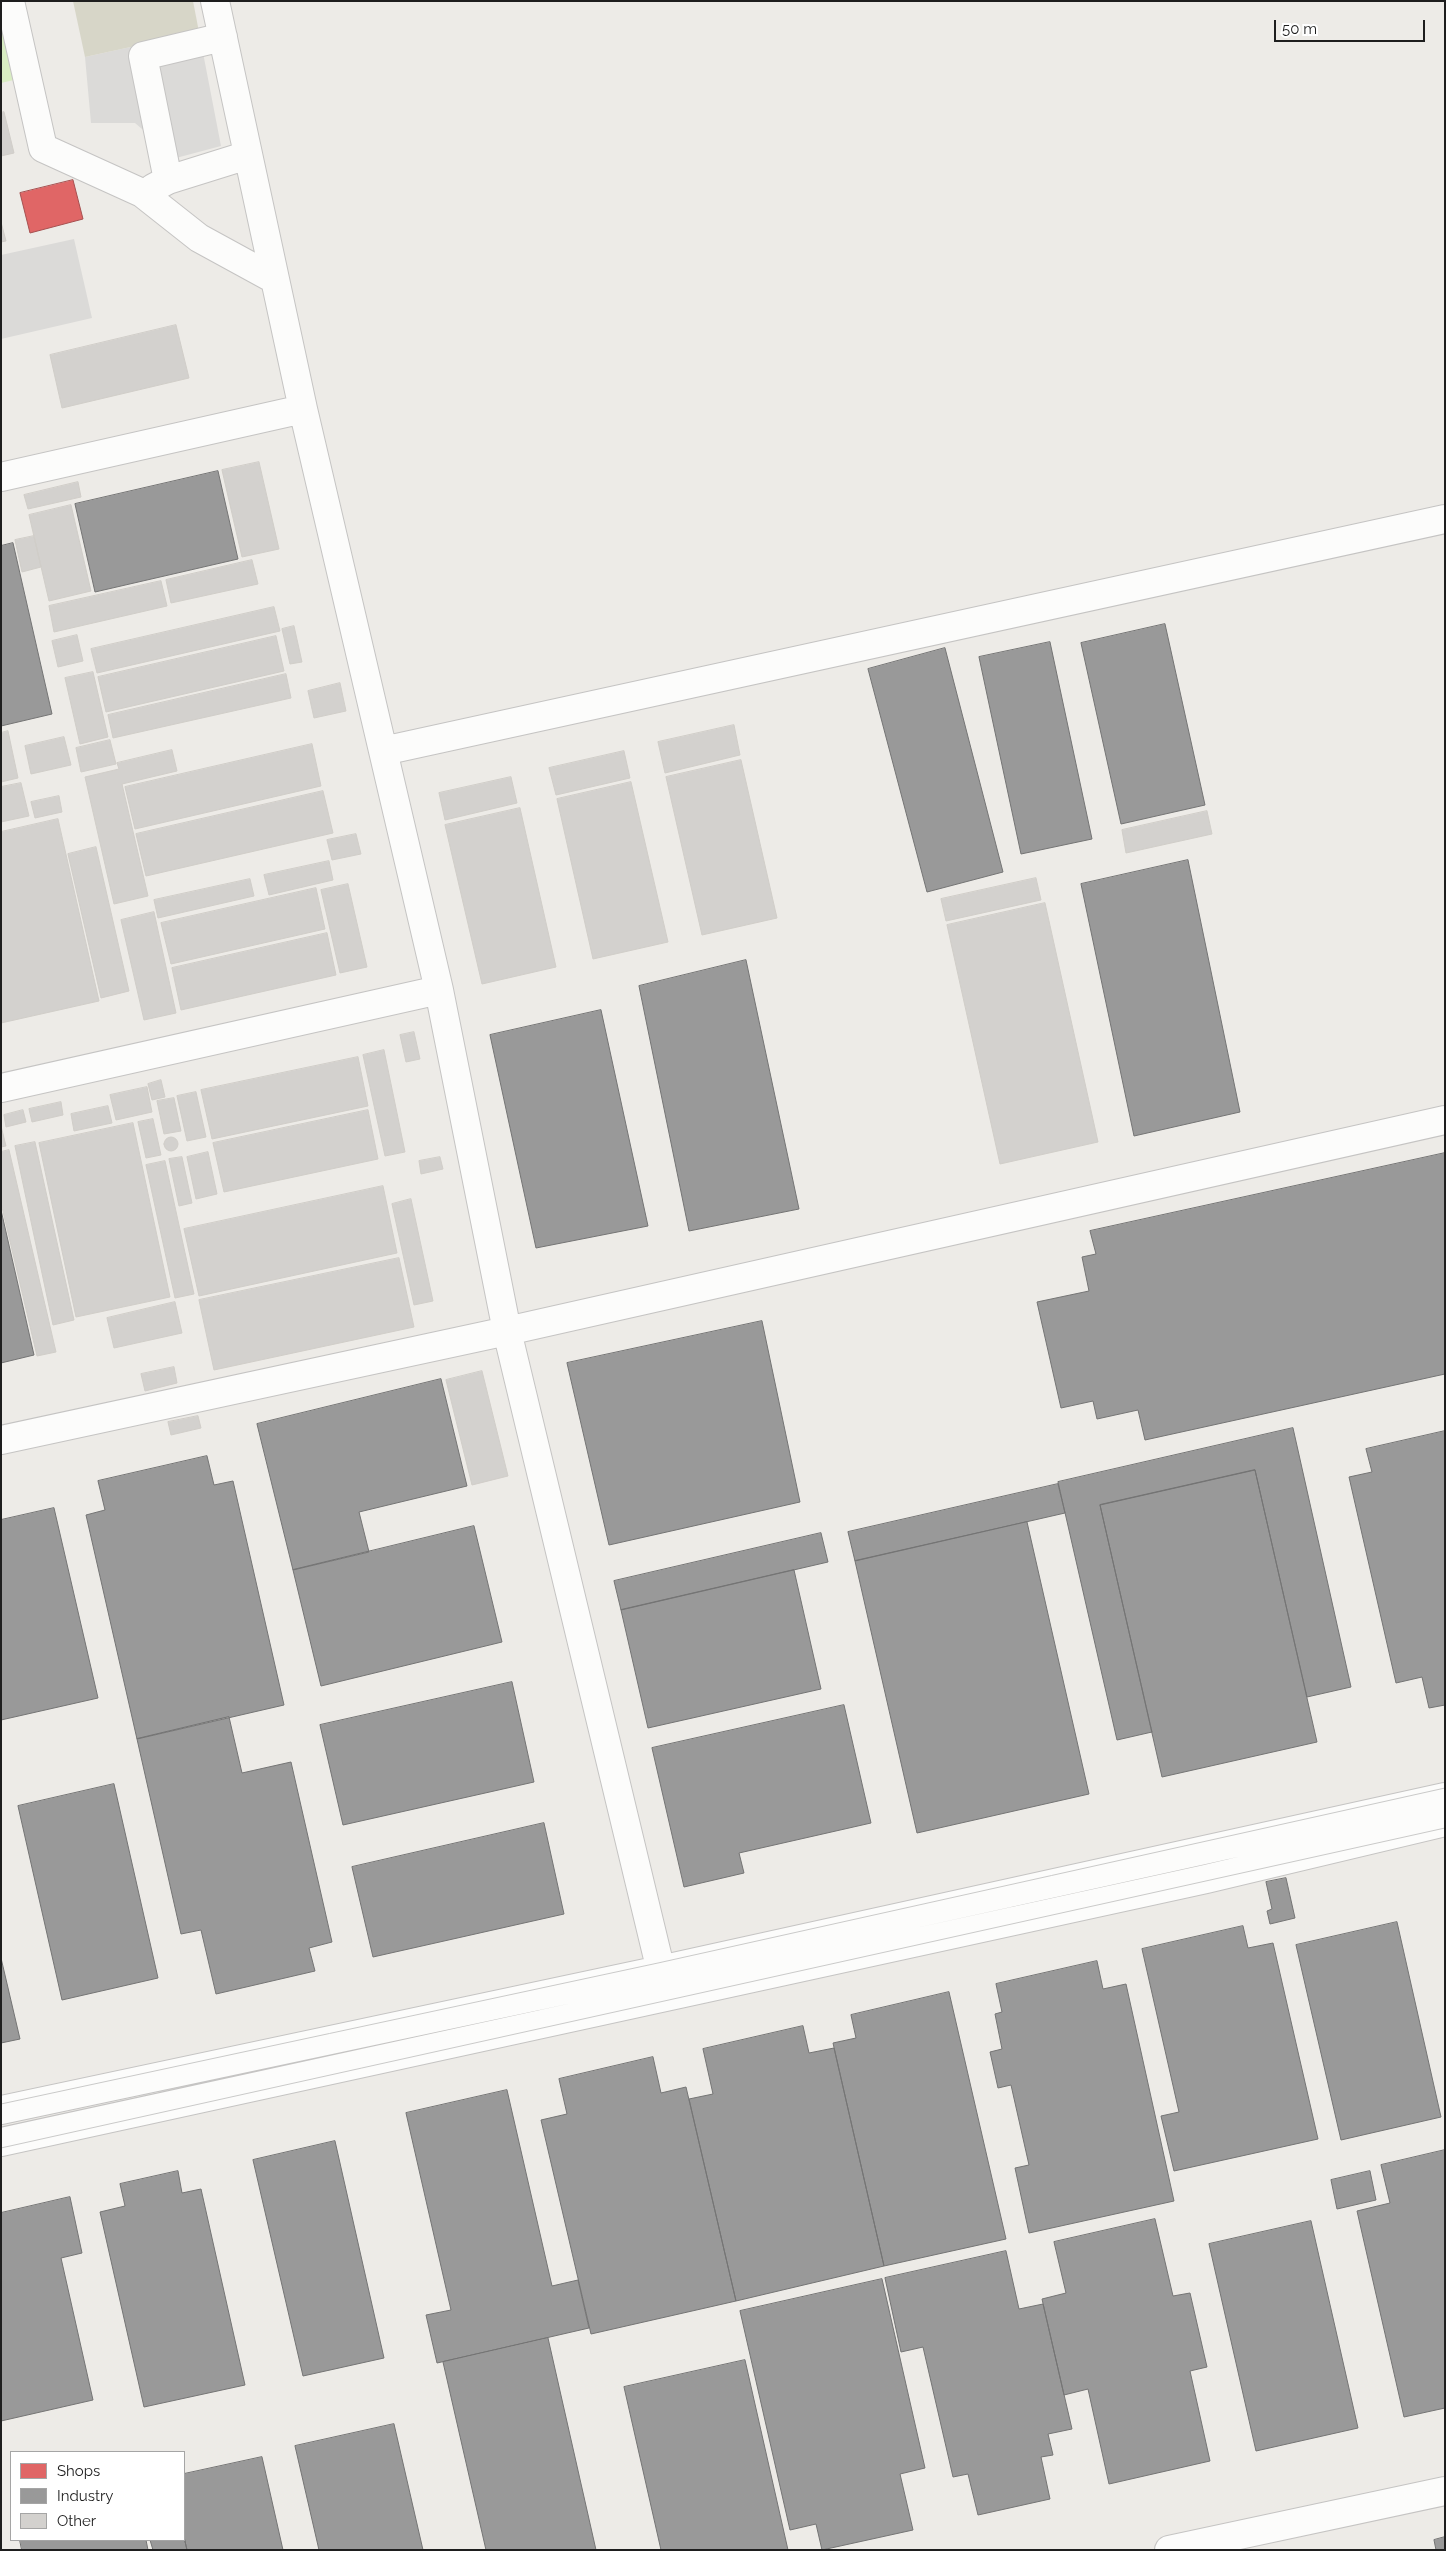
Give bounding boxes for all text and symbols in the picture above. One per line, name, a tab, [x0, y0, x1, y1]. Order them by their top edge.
scale bar	[1276, 10, 1427, 42]
text: 50 m	[1282, 20, 1317, 38]
legend	[10, 2451, 185, 2541]
text: Shops	[57, 2462, 100, 2480]
text: Industry	[57, 2487, 113, 2505]
text: Other	[57, 2512, 96, 2530]

